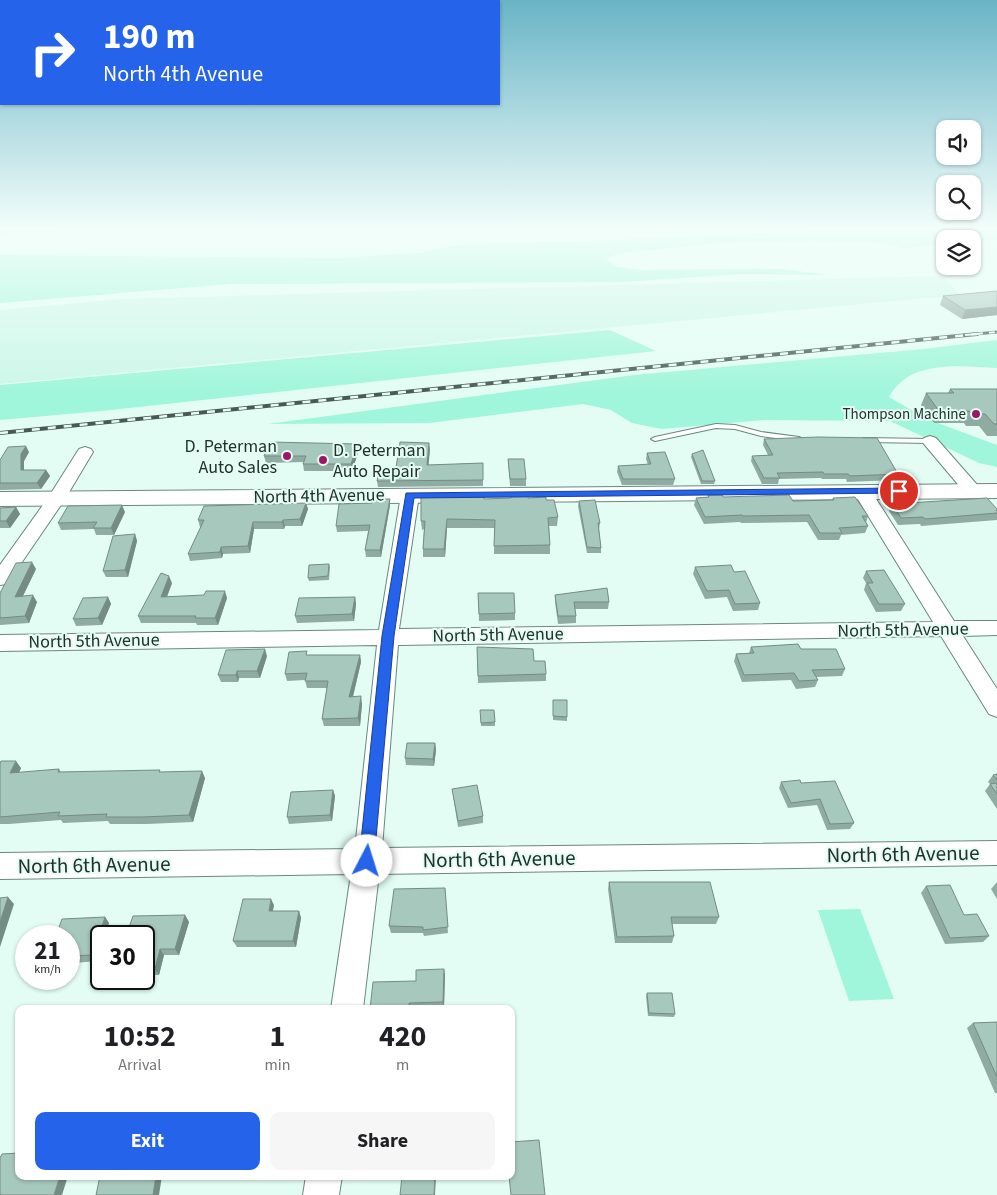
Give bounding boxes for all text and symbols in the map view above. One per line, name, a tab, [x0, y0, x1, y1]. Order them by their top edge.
text: 190 m	[103, 12, 195, 62]
icon: right	[20, 20, 85, 85]
text: North 4th Avenue	[103, 58, 263, 90]
map controls	[936, 120, 981, 275]
button: sound	[936, 120, 981, 165]
button: search	[936, 175, 981, 220]
button: layers	[936, 230, 981, 275]
place label: Thompson Machine	[843, 404, 966, 425]
marker: Thompson Machine	[970, 408, 982, 420]
place label: D. Peterman Auto Sales	[184, 434, 277, 480]
place label: D. Peterman Auto Repair	[333, 438, 426, 484]
marker: D. Peterman Auto Sales	[281, 450, 293, 462]
marker: D. Peterman Auto Repair	[317, 454, 329, 466]
pin	[878, 470, 920, 512]
icon: arrive	[885, 477, 913, 505]
street label: North 4th Avenue	[253, 482, 385, 510]
street label: North 5th Avenue	[837, 616, 969, 644]
street label: North 5th Avenue	[432, 621, 564, 649]
street label: North 5th Avenue	[28, 627, 160, 655]
position arrow	[340, 834, 392, 886]
street label: North 6th Avenue	[826, 838, 980, 870]
street label: North 6th Avenue	[422, 843, 576, 875]
street label: North 6th Avenue	[17, 849, 171, 881]
speed limit sign: 30	[90, 925, 155, 990]
text: 21	[34, 933, 61, 969]
text: km/h	[34, 961, 61, 978]
text: 10:52	[104, 1015, 176, 1058]
text: 1	[269, 1015, 285, 1058]
text: 420	[379, 1015, 426, 1058]
text: Arrival	[118, 1054, 161, 1076]
text: min	[264, 1054, 290, 1076]
text: m	[396, 1054, 409, 1076]
button: Exit	[35, 1112, 260, 1170]
button: Share	[270, 1112, 495, 1170]

